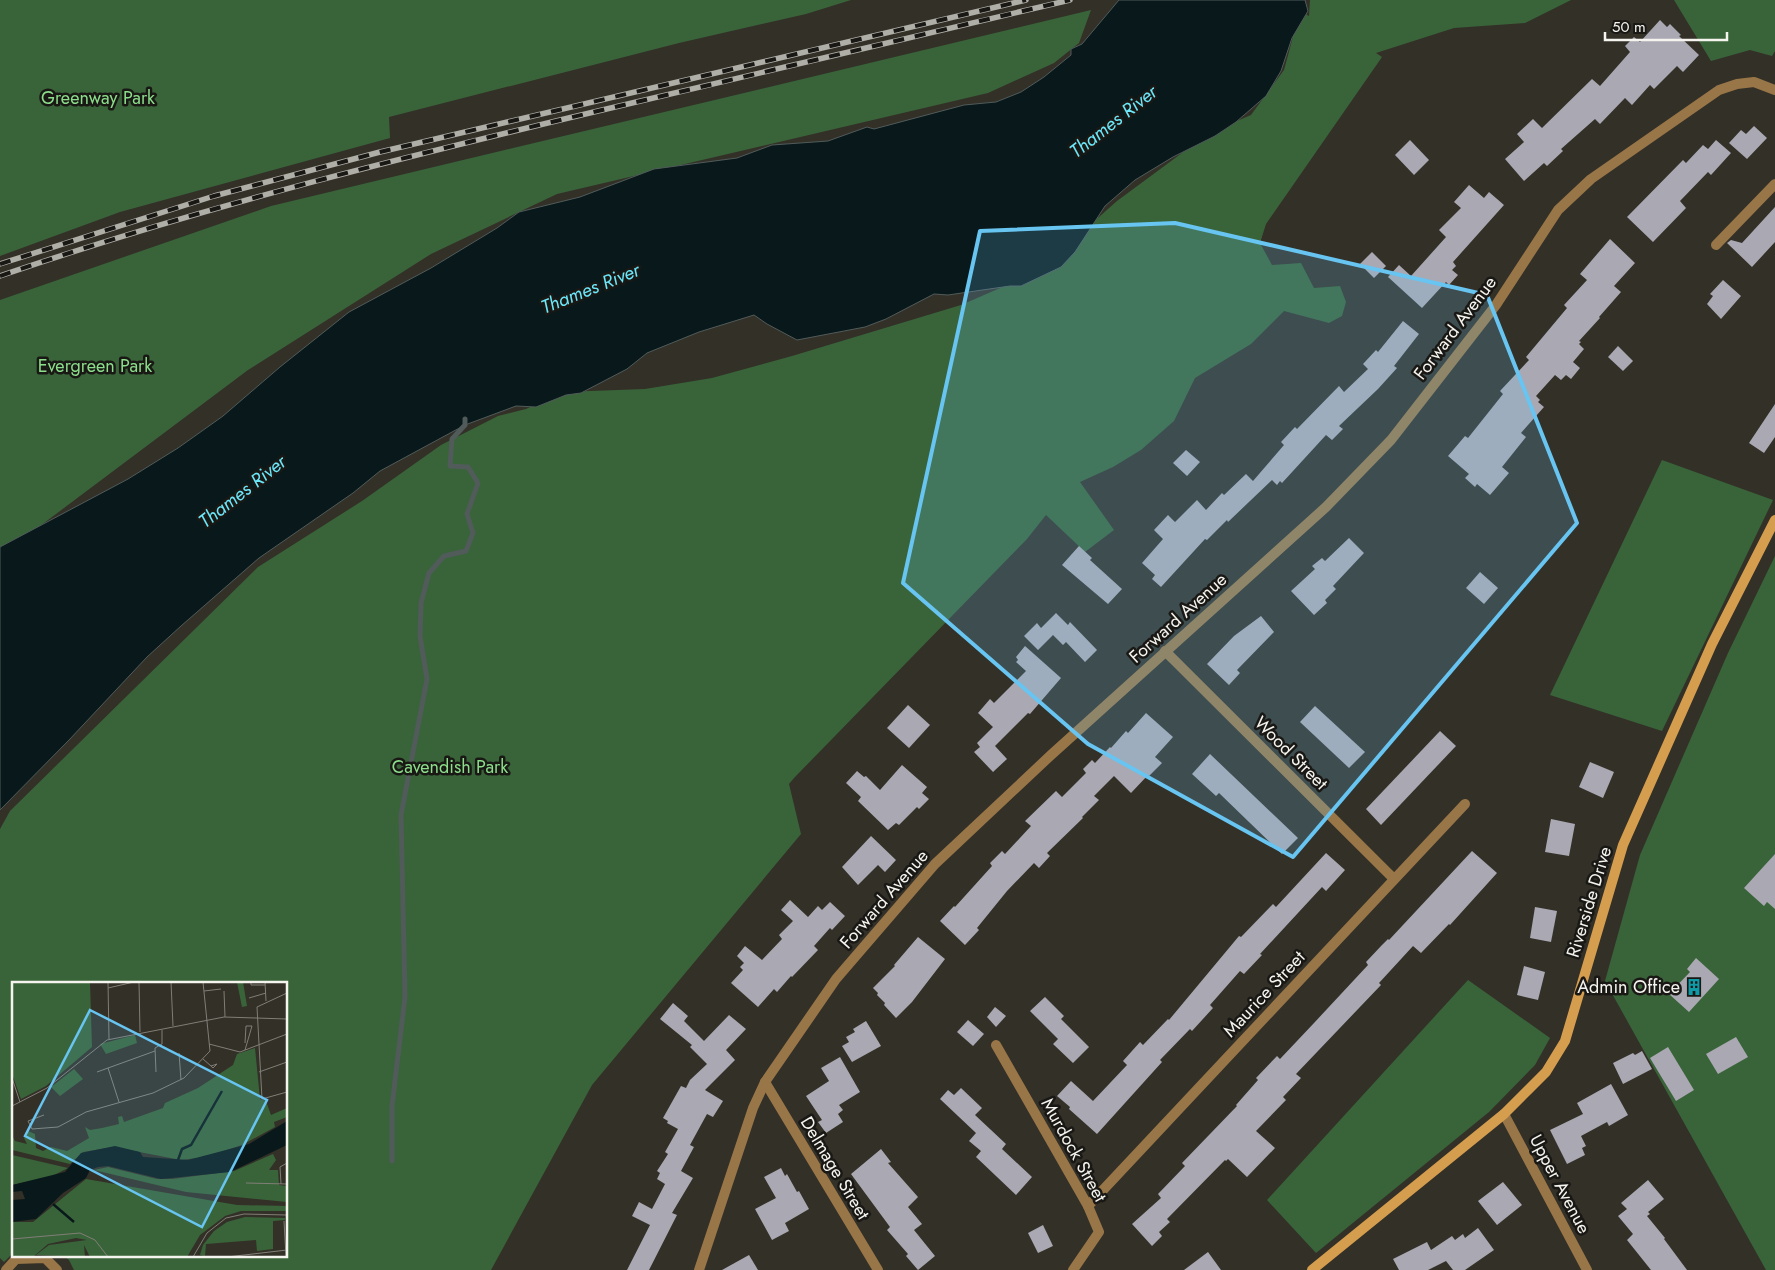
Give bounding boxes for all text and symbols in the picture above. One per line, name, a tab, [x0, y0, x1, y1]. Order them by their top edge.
scale bar	[1605, 10, 1728, 42]
text: 50 m	[1612, 16, 1646, 38]
water label: Thames River	[1064, 78, 1164, 164]
park label: Greenway Park	[41, 85, 155, 111]
water label: Thames River	[537, 256, 645, 321]
street label: Forward Avenue	[1407, 271, 1503, 385]
park label: Evergreen Park	[38, 353, 152, 379]
water label: Thames River	[193, 448, 293, 534]
street label: Forward Avenue	[1123, 567, 1233, 669]
street label: Wood Street	[1248, 710, 1334, 796]
park label: Cavendish Park	[392, 754, 508, 780]
street label: Riverside Drive	[1560, 843, 1618, 961]
street label: Forward Avenue	[834, 844, 934, 954]
street label: Maurice Street	[1217, 944, 1311, 1043]
place label: Admin Office	[1577, 974, 1680, 1000]
building icon: Admin Office	[1684, 977, 1704, 997]
inset map	[12, 982, 288, 1258]
street label: Murdock Street	[1035, 1093, 1114, 1207]
street label: Delmage Street	[794, 1111, 876, 1225]
street label: Upper Avenue	[1523, 1130, 1597, 1238]

